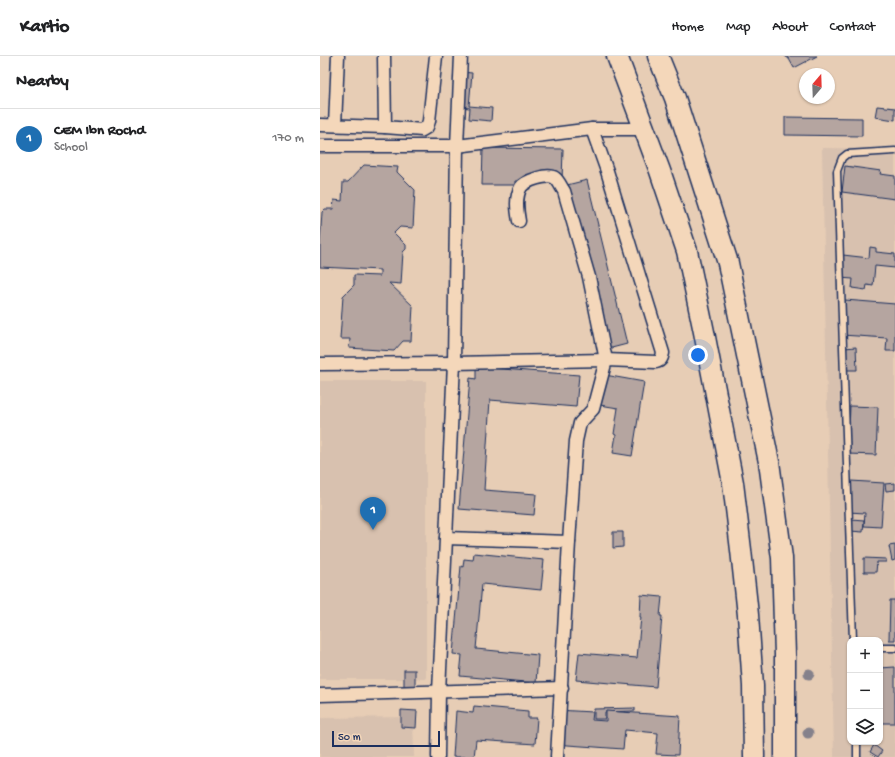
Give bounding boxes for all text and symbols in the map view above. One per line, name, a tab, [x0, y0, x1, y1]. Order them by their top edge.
text: Kartio	[20, 16, 69, 39]
text: Home	[672, 19, 704, 36]
text: Map	[726, 19, 750, 36]
text: About	[772, 19, 808, 36]
text: Contact	[830, 19, 875, 36]
north arrow	[799, 68, 835, 104]
text: Nearby	[16, 72, 69, 92]
text: CEM Ibn Rochd	[54, 122, 145, 140]
text: 1	[26, 131, 32, 146]
text: 170 m	[272, 131, 304, 146]
text: School	[54, 140, 88, 155]
your location	[688, 345, 708, 365]
pin: 1	[360, 497, 386, 530]
map controls	[847, 637, 883, 745]
button: +	[847, 637, 883, 673]
button: −	[847, 673, 883, 709]
button: layers	[847, 709, 883, 745]
scale bar	[332, 729, 440, 748]
text: 50 m	[338, 732, 360, 744]

